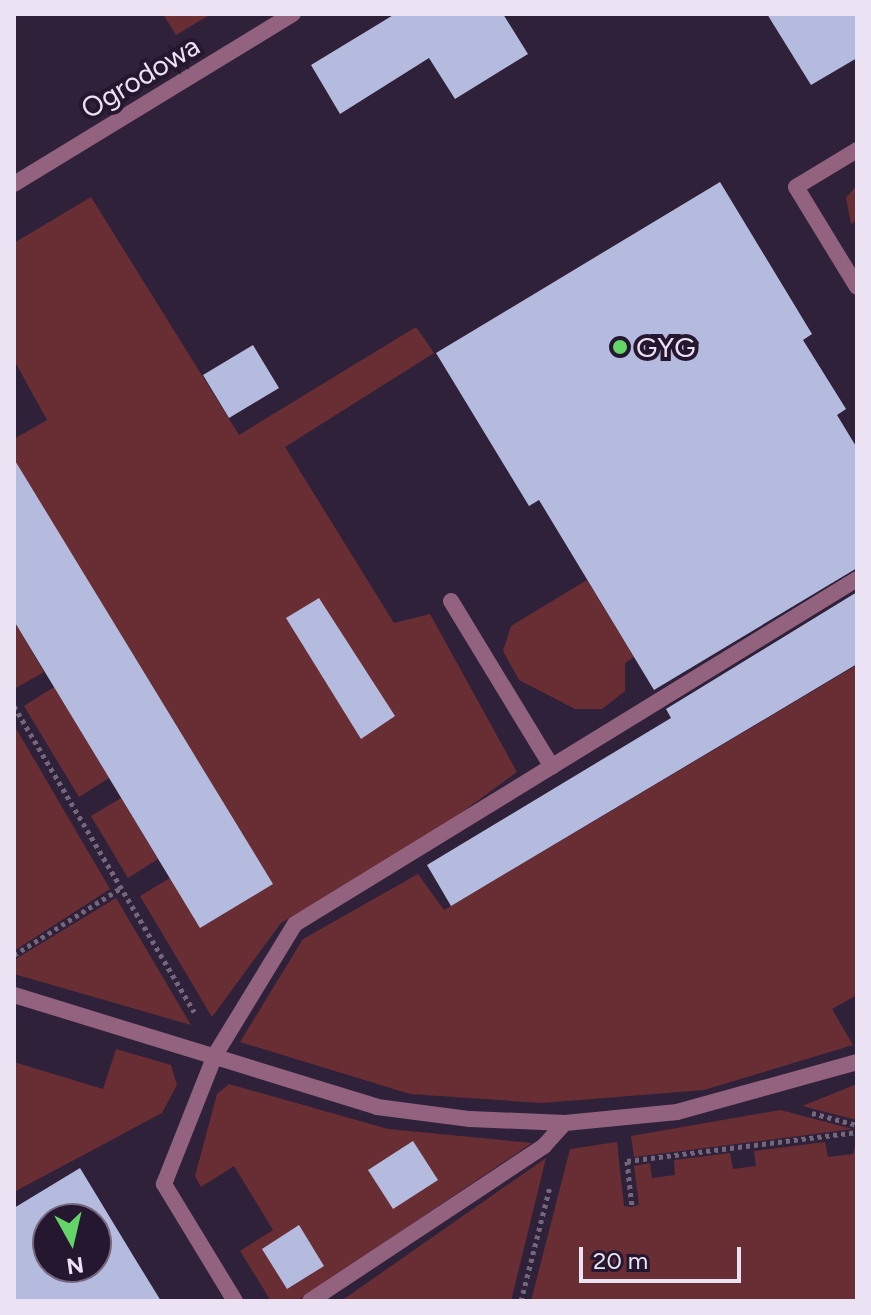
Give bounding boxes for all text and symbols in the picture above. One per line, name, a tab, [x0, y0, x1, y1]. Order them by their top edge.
street label: Ogrodowa	[75, 29, 205, 125]
place label: GYG	[636, 330, 695, 364]
marker: GYG	[611, 338, 629, 356]
north arrow	[32, 1203, 112, 1283]
scale bar	[583, 1231, 745, 1281]
text: 20 m	[593, 1246, 648, 1275]
text: N	[65, 1251, 85, 1280]

